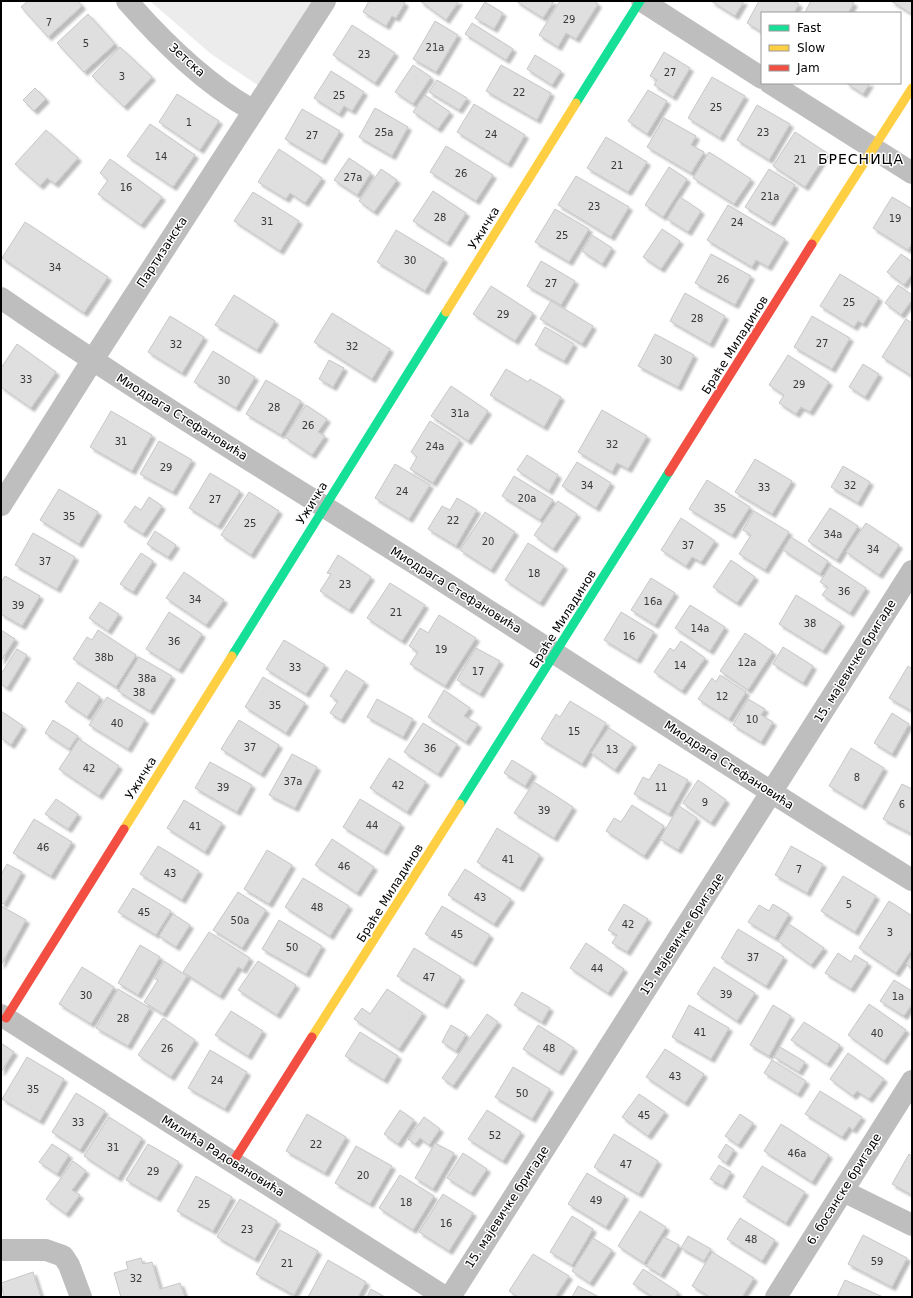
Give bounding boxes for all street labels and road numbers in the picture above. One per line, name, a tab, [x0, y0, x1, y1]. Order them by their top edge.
street label: Зетска	[166, 40, 208, 80]
street label: Ужичка	[465, 204, 503, 252]
street label: Партизанска	[134, 214, 190, 290]
street label: Браће Миладинов	[699, 293, 771, 397]
street label: Миодрага Стефановића	[114, 371, 250, 463]
street label: Ужичка	[293, 479, 331, 527]
street label: Миодрага Стефановића	[388, 544, 524, 636]
street label: Браће Миладинов	[527, 567, 599, 671]
street label: 15. мајевичке бригаде	[811, 597, 899, 725]
street label: Миодрага Стефановића	[662, 718, 796, 812]
street label: Ужичка	[122, 754, 160, 802]
street label: Браће Миладинов	[354, 841, 426, 945]
street label: 15. мајевичке бригаде	[637, 870, 727, 998]
street label: Милића Радовановића	[159, 1112, 287, 1200]
street label: 6. босанске бригаде	[804, 1131, 884, 1247]
street label: 15. мајевичке бригаде	[462, 1143, 552, 1271]

